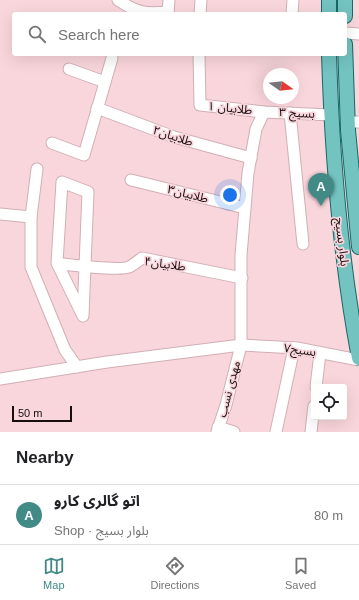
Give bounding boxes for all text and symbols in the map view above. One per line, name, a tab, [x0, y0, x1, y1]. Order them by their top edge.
search box	[12, 12, 347, 56]
icon: search	[26, 23, 48, 45]
text: Search here	[58, 26, 140, 43]
north arrow	[263, 68, 299, 104]
street label: طلابیان ۱	[207, 99, 253, 117]
street label: بسیج ۳	[279, 105, 315, 123]
street label: طلابیان۲	[151, 123, 195, 149]
pin: A	[308, 173, 334, 206]
street label: طلابیان۳	[166, 182, 210, 206]
your location	[220, 185, 240, 205]
street label: بلوار بسیج	[330, 217, 352, 267]
street label: طلابیان۴	[143, 254, 187, 274]
street label: بسیج۷	[283, 341, 317, 361]
street label: مهدی نسب	[215, 359, 244, 419]
map controls	[311, 384, 347, 420]
button: locate	[311, 384, 347, 420]
scale bar	[12, 404, 72, 423]
text: 50 m	[18, 407, 42, 419]
text: Nearby	[16, 448, 74, 467]
text: اتو گالری کارو	[54, 492, 140, 509]
text: A	[24, 508, 34, 523]
text: 80 m	[314, 508, 343, 523]
text: Shop · بلوار بسیج	[54, 523, 149, 538]
tab: Map	[43, 555, 65, 591]
tab: Directions	[150, 555, 199, 591]
tab: Saved	[285, 555, 316, 591]

